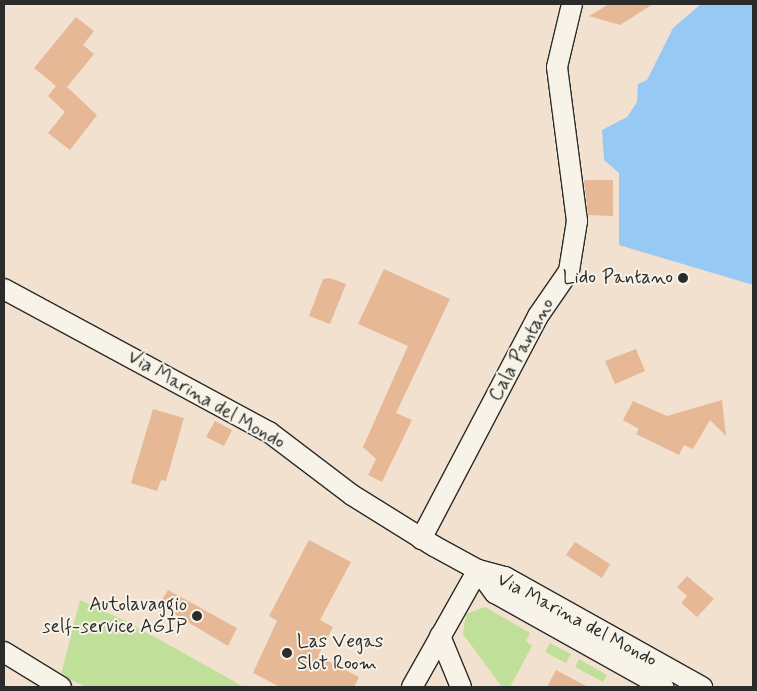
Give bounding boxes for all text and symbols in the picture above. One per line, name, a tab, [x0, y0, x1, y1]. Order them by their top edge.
place label: Lido Pantano	[569, 267, 673, 289]
marker: Lido Pantano	[677, 272, 689, 284]
street label: Cala Pantano	[486, 297, 558, 403]
street label: Via Marina del Mondo	[122, 345, 290, 455]
street label: Via Marina del Mondo	[492, 567, 662, 673]
place label: Autolavaggio self-service AGIP	[42, 594, 187, 638]
marker: Autolavaggio self-service AGIP	[191, 610, 203, 622]
place label: Las Vegas Slot Room	[297, 631, 378, 675]
marker: Las Vegas Slot Room	[281, 647, 293, 659]

